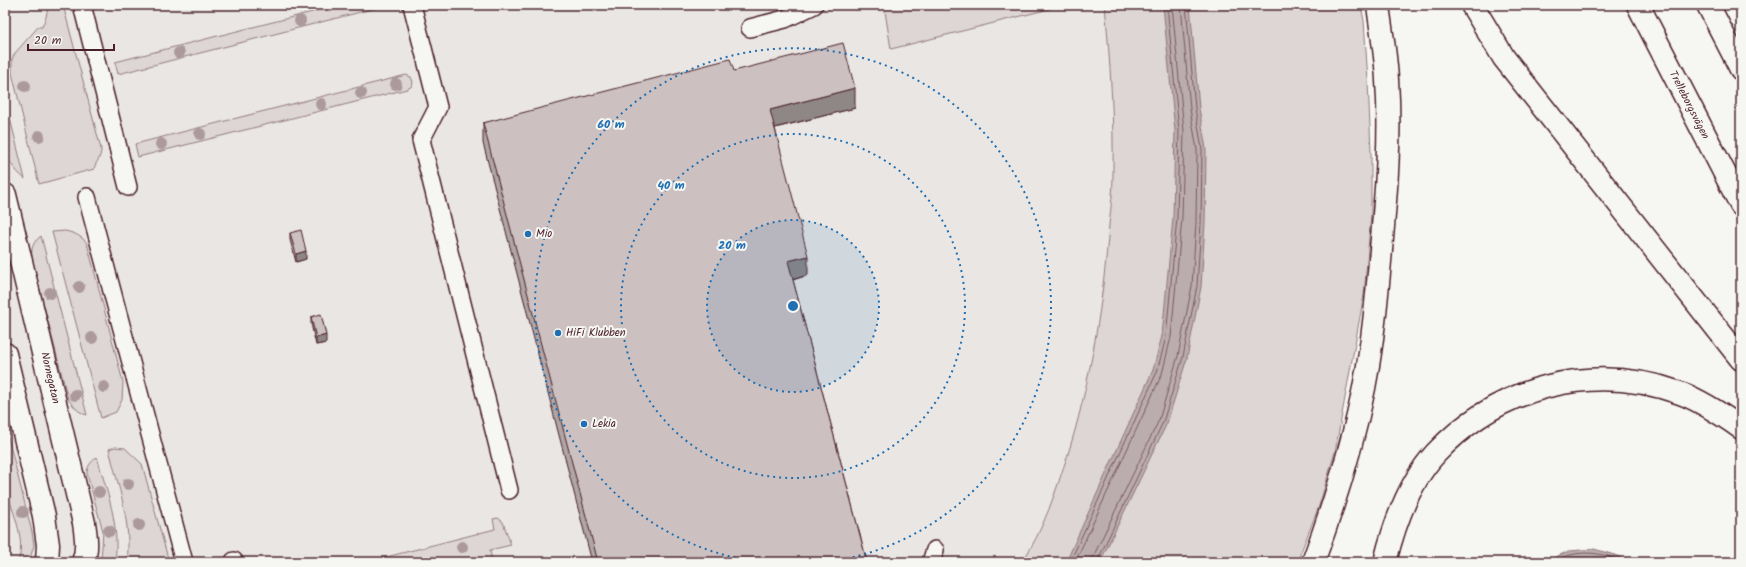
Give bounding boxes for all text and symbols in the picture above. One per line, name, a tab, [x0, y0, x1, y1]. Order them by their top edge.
scale bar	[28, 26, 114, 52]
text: 20 m	[34, 31, 62, 50]
street label: Trelleborgsvägen	[1664, 68, 1714, 143]
text: 60 m	[597, 115, 625, 134]
text: 40 m	[657, 176, 685, 195]
place label: Mio	[536, 225, 552, 243]
marker: Mio	[523, 229, 533, 239]
text: 20 m	[718, 236, 746, 255]
centre of rings	[786, 299, 800, 313]
place label: HiFi Klubben	[566, 324, 626, 342]
marker: HiFi Klubben	[553, 328, 563, 338]
street label: Nornegatan	[35, 350, 65, 406]
place label: Lekia	[592, 415, 616, 433]
marker: Lekia	[579, 419, 589, 429]

